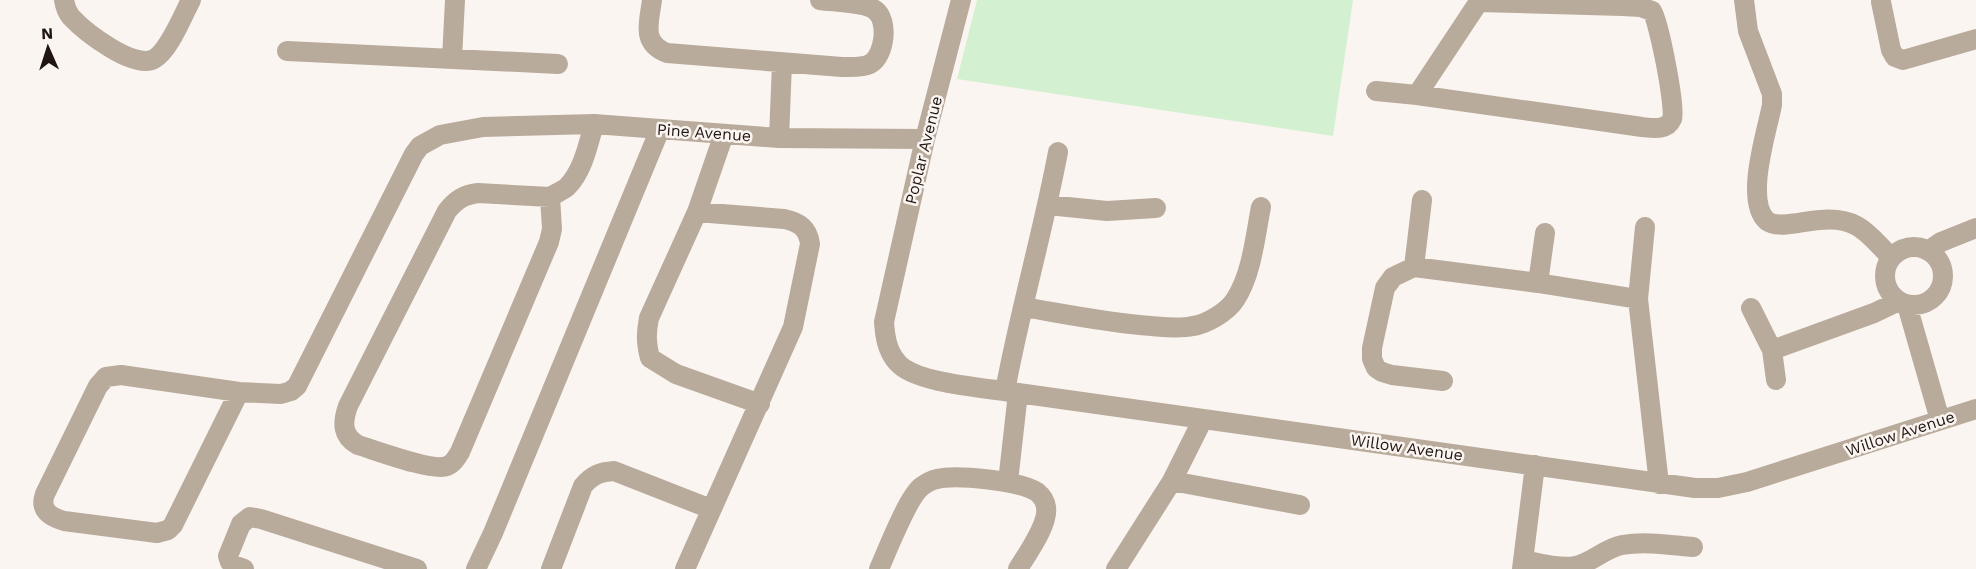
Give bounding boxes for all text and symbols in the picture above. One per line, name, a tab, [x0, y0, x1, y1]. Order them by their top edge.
north arrow	[18, 18, 78, 78]
text: N	[41, 24, 54, 43]
street label: Poplar Avenue	[901, 94, 946, 206]
street label: Pine Avenue	[656, 120, 752, 145]
street label: Willow Avenue	[1843, 407, 1957, 460]
street label: Willow Avenue	[1350, 430, 1464, 465]

